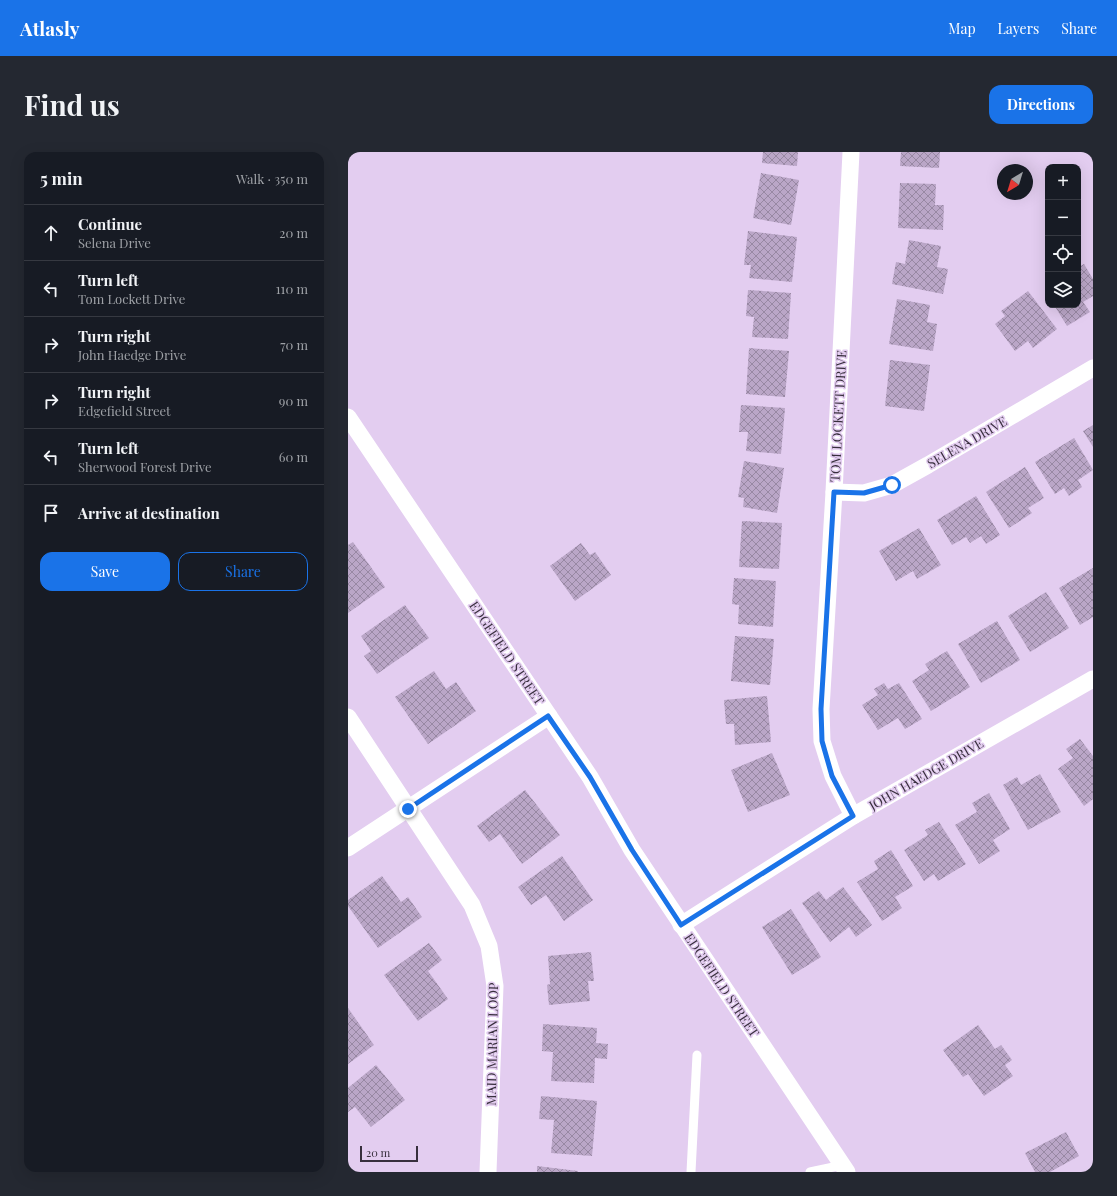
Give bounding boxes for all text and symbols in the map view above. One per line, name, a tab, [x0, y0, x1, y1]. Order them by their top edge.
text: Atlasly	[20, 15, 80, 41]
text: Map	[948, 19, 976, 38]
text: Layers	[998, 19, 1039, 38]
text: Share	[1061, 19, 1097, 38]
button: Directions	[989, 85, 1093, 124]
text: Find us	[24, 86, 120, 123]
north arrow	[997, 164, 1033, 200]
map controls	[1045, 164, 1081, 308]
button: +	[1045, 164, 1081, 200]
text: 5 min	[40, 167, 83, 189]
text: Walk · 350 m	[236, 170, 308, 187]
button: −	[1045, 200, 1081, 236]
text: Continue	[78, 214, 142, 234]
icon: ahead	[40, 222, 62, 244]
text: 20 m	[279, 224, 308, 241]
text: Selena Drive	[78, 234, 151, 251]
button: locate	[1045, 236, 1081, 272]
text: Turn left	[78, 270, 139, 290]
button: layers	[1045, 272, 1081, 308]
icon: left	[40, 278, 62, 300]
text: 110 m	[276, 280, 308, 297]
text: Tom Lockett Drive	[78, 290, 185, 307]
text: Turn right	[78, 326, 151, 346]
icon: right	[40, 334, 62, 356]
text: 70 m	[280, 336, 308, 353]
text: John Haedge Drive	[78, 346, 186, 363]
street label: TOM LOCKETT DRIVE	[826, 349, 849, 482]
text: Turn right	[78, 382, 151, 402]
icon: right	[40, 390, 62, 412]
text: 90 m	[279, 392, 308, 409]
text: Edgefield Street	[78, 402, 171, 419]
street label: SELENA DRIVE	[924, 412, 1010, 471]
text: Turn left	[78, 438, 139, 458]
icon: left	[40, 446, 62, 468]
text: 60 m	[279, 448, 308, 465]
text: Sherwood Forest Drive	[78, 458, 212, 475]
route start	[883, 476, 901, 494]
icon: arrive	[40, 502, 62, 524]
text: Arrive at destination	[78, 503, 220, 523]
button: Save	[40, 552, 170, 591]
button: Share	[178, 552, 308, 591]
street label: EDGEFIELD STREET	[466, 597, 549, 708]
street label: JOHN HAEDGE DRIVE	[865, 734, 986, 814]
route end	[399, 800, 417, 818]
street label: EDGEFIELD STREET	[681, 929, 764, 1040]
street label: MAID MARIAN LOOP	[482, 982, 501, 1106]
scale bar	[360, 1144, 418, 1163]
text: 20 m	[366, 1145, 390, 1160]

